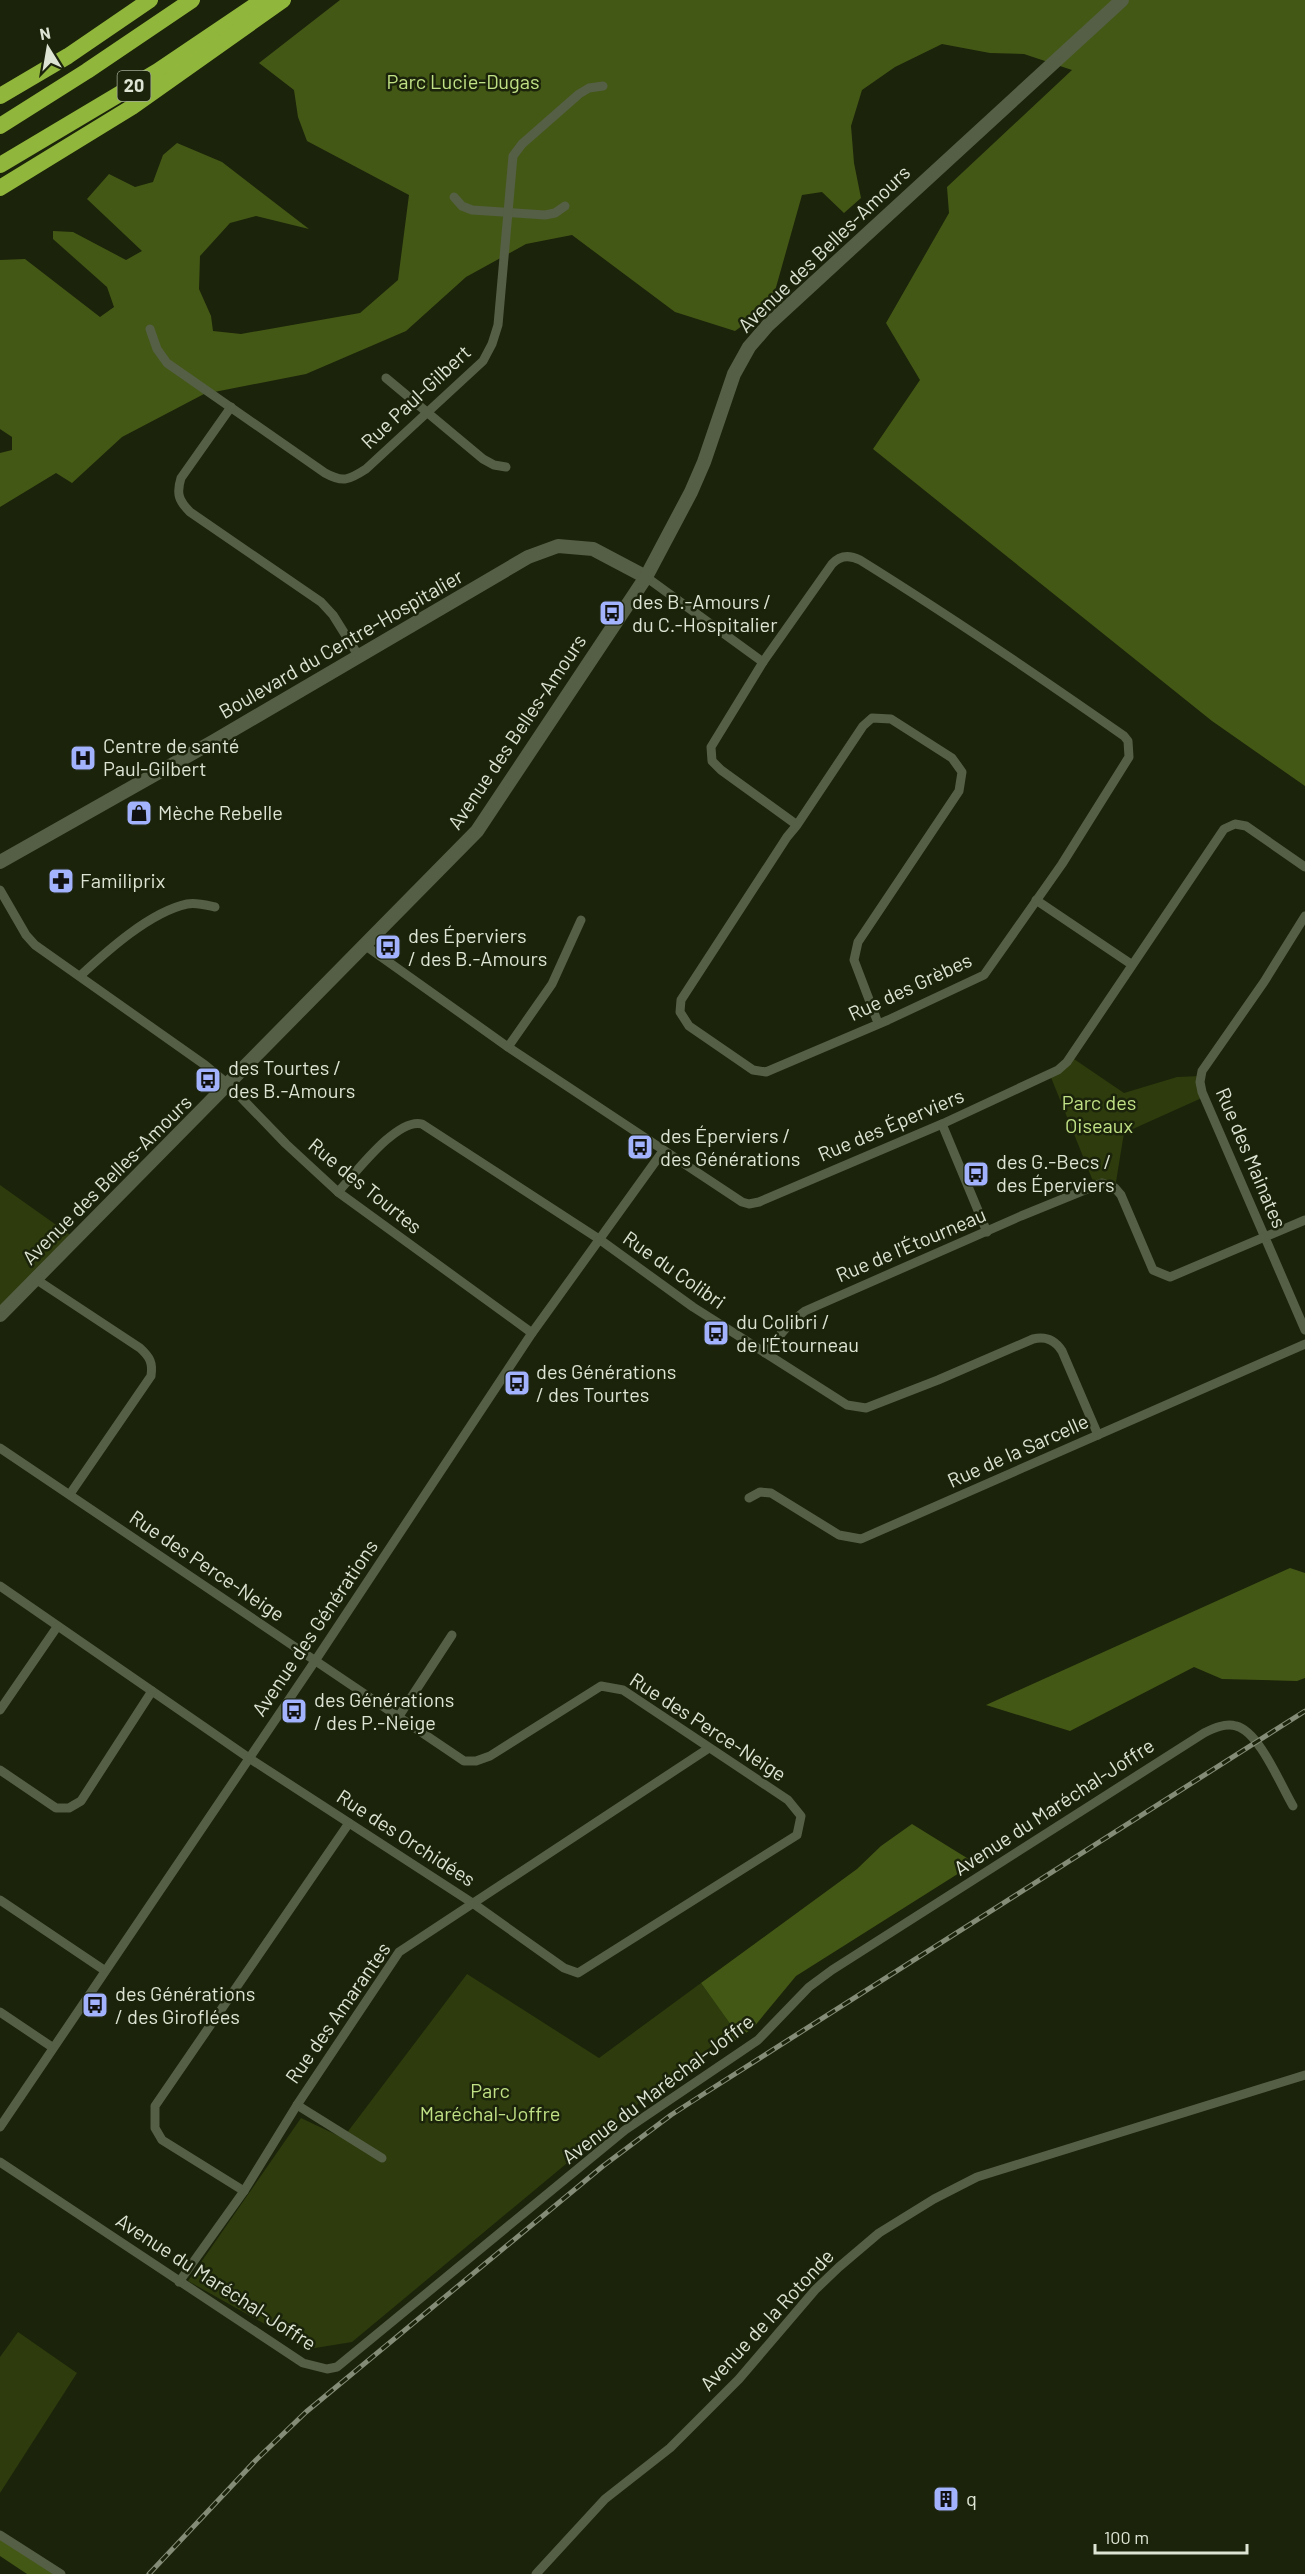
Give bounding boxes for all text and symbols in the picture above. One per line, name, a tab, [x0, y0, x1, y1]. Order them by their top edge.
north arrow	[18, 18, 78, 78]
text: N	[38, 22, 52, 43]
park label: Parc Lucie-Dugas	[386, 69, 540, 93]
road number: 20	[118, 71, 150, 101]
street label: Avenue des Belles-Amours	[732, 160, 914, 337]
street label: Rue Paul-Gilbert	[356, 339, 475, 453]
street label: Boulevard du Centre-Hospitalier	[214, 563, 467, 723]
place label: des B.-Amours / du C.-Hospitalier	[632, 589, 778, 636]
bus stop icon: des B.-Amours / du C.-Hospitalier	[597, 598, 627, 628]
street label: Avenue des Belles-Amours	[442, 629, 590, 833]
place label: Centre de santé Paul-Gilbert	[103, 733, 240, 780]
hospital icon: Centre de santé Paul-Gilbert	[68, 743, 98, 773]
shop icon: Mèche Rebelle	[124, 798, 154, 828]
place label: Mèche Rebelle	[158, 800, 283, 824]
pharmacy icon: Familiprix	[46, 866, 76, 896]
place label: Familiprix	[80, 868, 166, 892]
place label: des Éperviers / des B.-Amours	[408, 923, 547, 970]
bus stop icon: des Éperviers / des B.-Amours	[373, 932, 403, 962]
street label: Rue des Grèbes	[844, 947, 975, 1025]
place label: des Tourtes / des B.-Amours	[228, 1055, 355, 1102]
bus stop icon: des Tourtes / des B.-Amours	[193, 1065, 223, 1095]
street label: Rue des Éperviers	[814, 1083, 967, 1166]
street label: Rue des Mainates	[1212, 1084, 1292, 1231]
street label: Avenue des Belles-Amours	[17, 1090, 196, 1269]
park label: Parc des Oiseaux	[1062, 1090, 1136, 1137]
place label: des Éperviers / des Générations	[660, 1123, 800, 1170]
street label: Rue des Tourtes	[304, 1132, 427, 1238]
bus stop icon: des Éperviers / des Générations	[625, 1132, 655, 1162]
place label: des G.-Becs / des Éperviers	[996, 1149, 1115, 1196]
bus stop icon: des G.-Becs / des Éperviers	[961, 1159, 991, 1189]
street label: Rue de l'Étourneau	[832, 1202, 989, 1286]
street label: Rue du Colibri	[619, 1225, 730, 1313]
place label: du Colibri / de l'Étourneau	[736, 1309, 859, 1356]
bus stop icon: du Colibri / de l'Étourneau	[701, 1318, 731, 1348]
place label: des Générations / des Tourtes	[536, 1359, 676, 1406]
bus stop icon: des Générations / des Tourtes	[502, 1368, 532, 1398]
street label: Rue de la Sarcelle	[943, 1408, 1092, 1492]
street label: Rue des Perce-Neige	[126, 1504, 289, 1626]
street label: Avenue des Générations	[246, 1535, 382, 1720]
street label: Rue des Perce-Neige	[626, 1667, 791, 1786]
place label: des Générations / des P.-Neige	[314, 1687, 454, 1734]
bus stop icon: des Générations / des P.-Neige	[279, 1696, 309, 1726]
street label: Avenue du Maréchal-Joffre	[949, 1732, 1158, 1880]
street label: Rue des Orchidées	[333, 1783, 480, 1891]
street label: Rue des Amarantes	[279, 1937, 395, 2088]
place label: des Générations / des Giroflées	[115, 1981, 255, 2028]
bus stop icon: des Générations / des Giroflées	[80, 1990, 110, 2020]
street label: Avenue du Maréchal-Joffre	[557, 2008, 758, 2168]
park label: Parc Maréchal-Joffre	[420, 2078, 560, 2125]
street label: Avenue du Maréchal-Joffre	[112, 2207, 321, 2355]
street label: Avenue de la Rotonde	[694, 2243, 838, 2395]
building icon: q	[931, 2484, 961, 2514]
place label: q	[966, 2486, 977, 2510]
scale bar	[1095, 2517, 1246, 2555]
text: 100 m	[1104, 2526, 1149, 2548]

